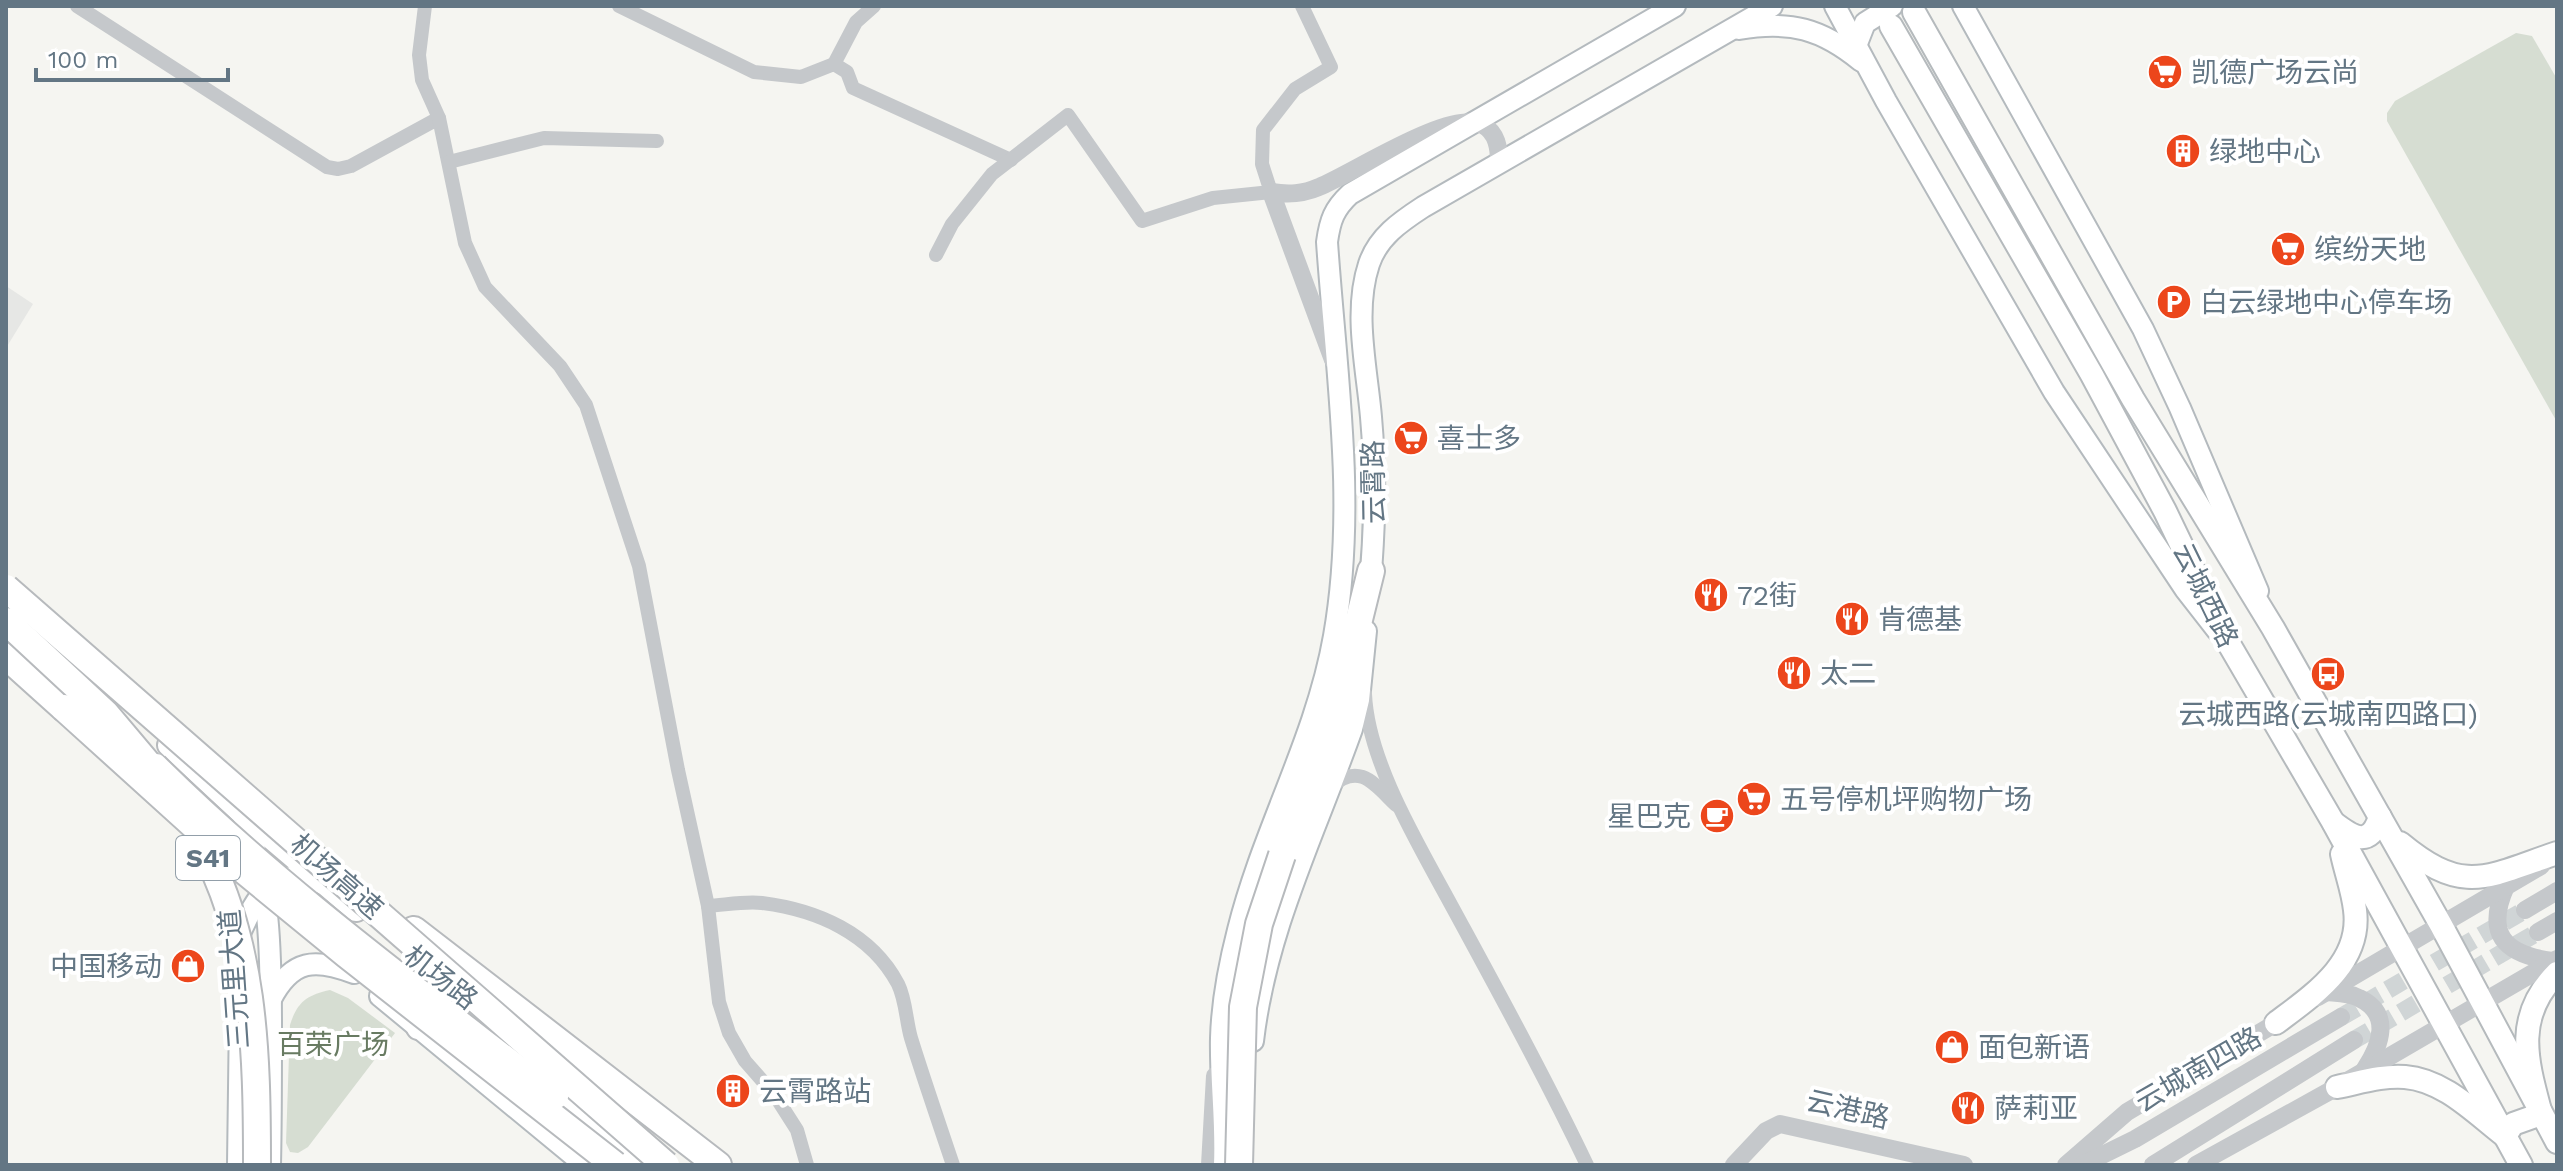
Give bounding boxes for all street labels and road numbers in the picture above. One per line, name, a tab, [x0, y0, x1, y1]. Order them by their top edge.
street label: 云霄路	[1356, 440, 1391, 524]
street label: 云城西路	[2166, 538, 2245, 653]
street label: 机场高速	[284, 827, 390, 926]
road number: S41	[176, 836, 240, 880]
street label: 三元里大道	[213, 908, 256, 1050]
street label: 机场路	[397, 939, 484, 1016]
street label: 云城南四路	[2129, 1020, 2267, 1119]
street label: 云港路	[1803, 1084, 1893, 1135]

